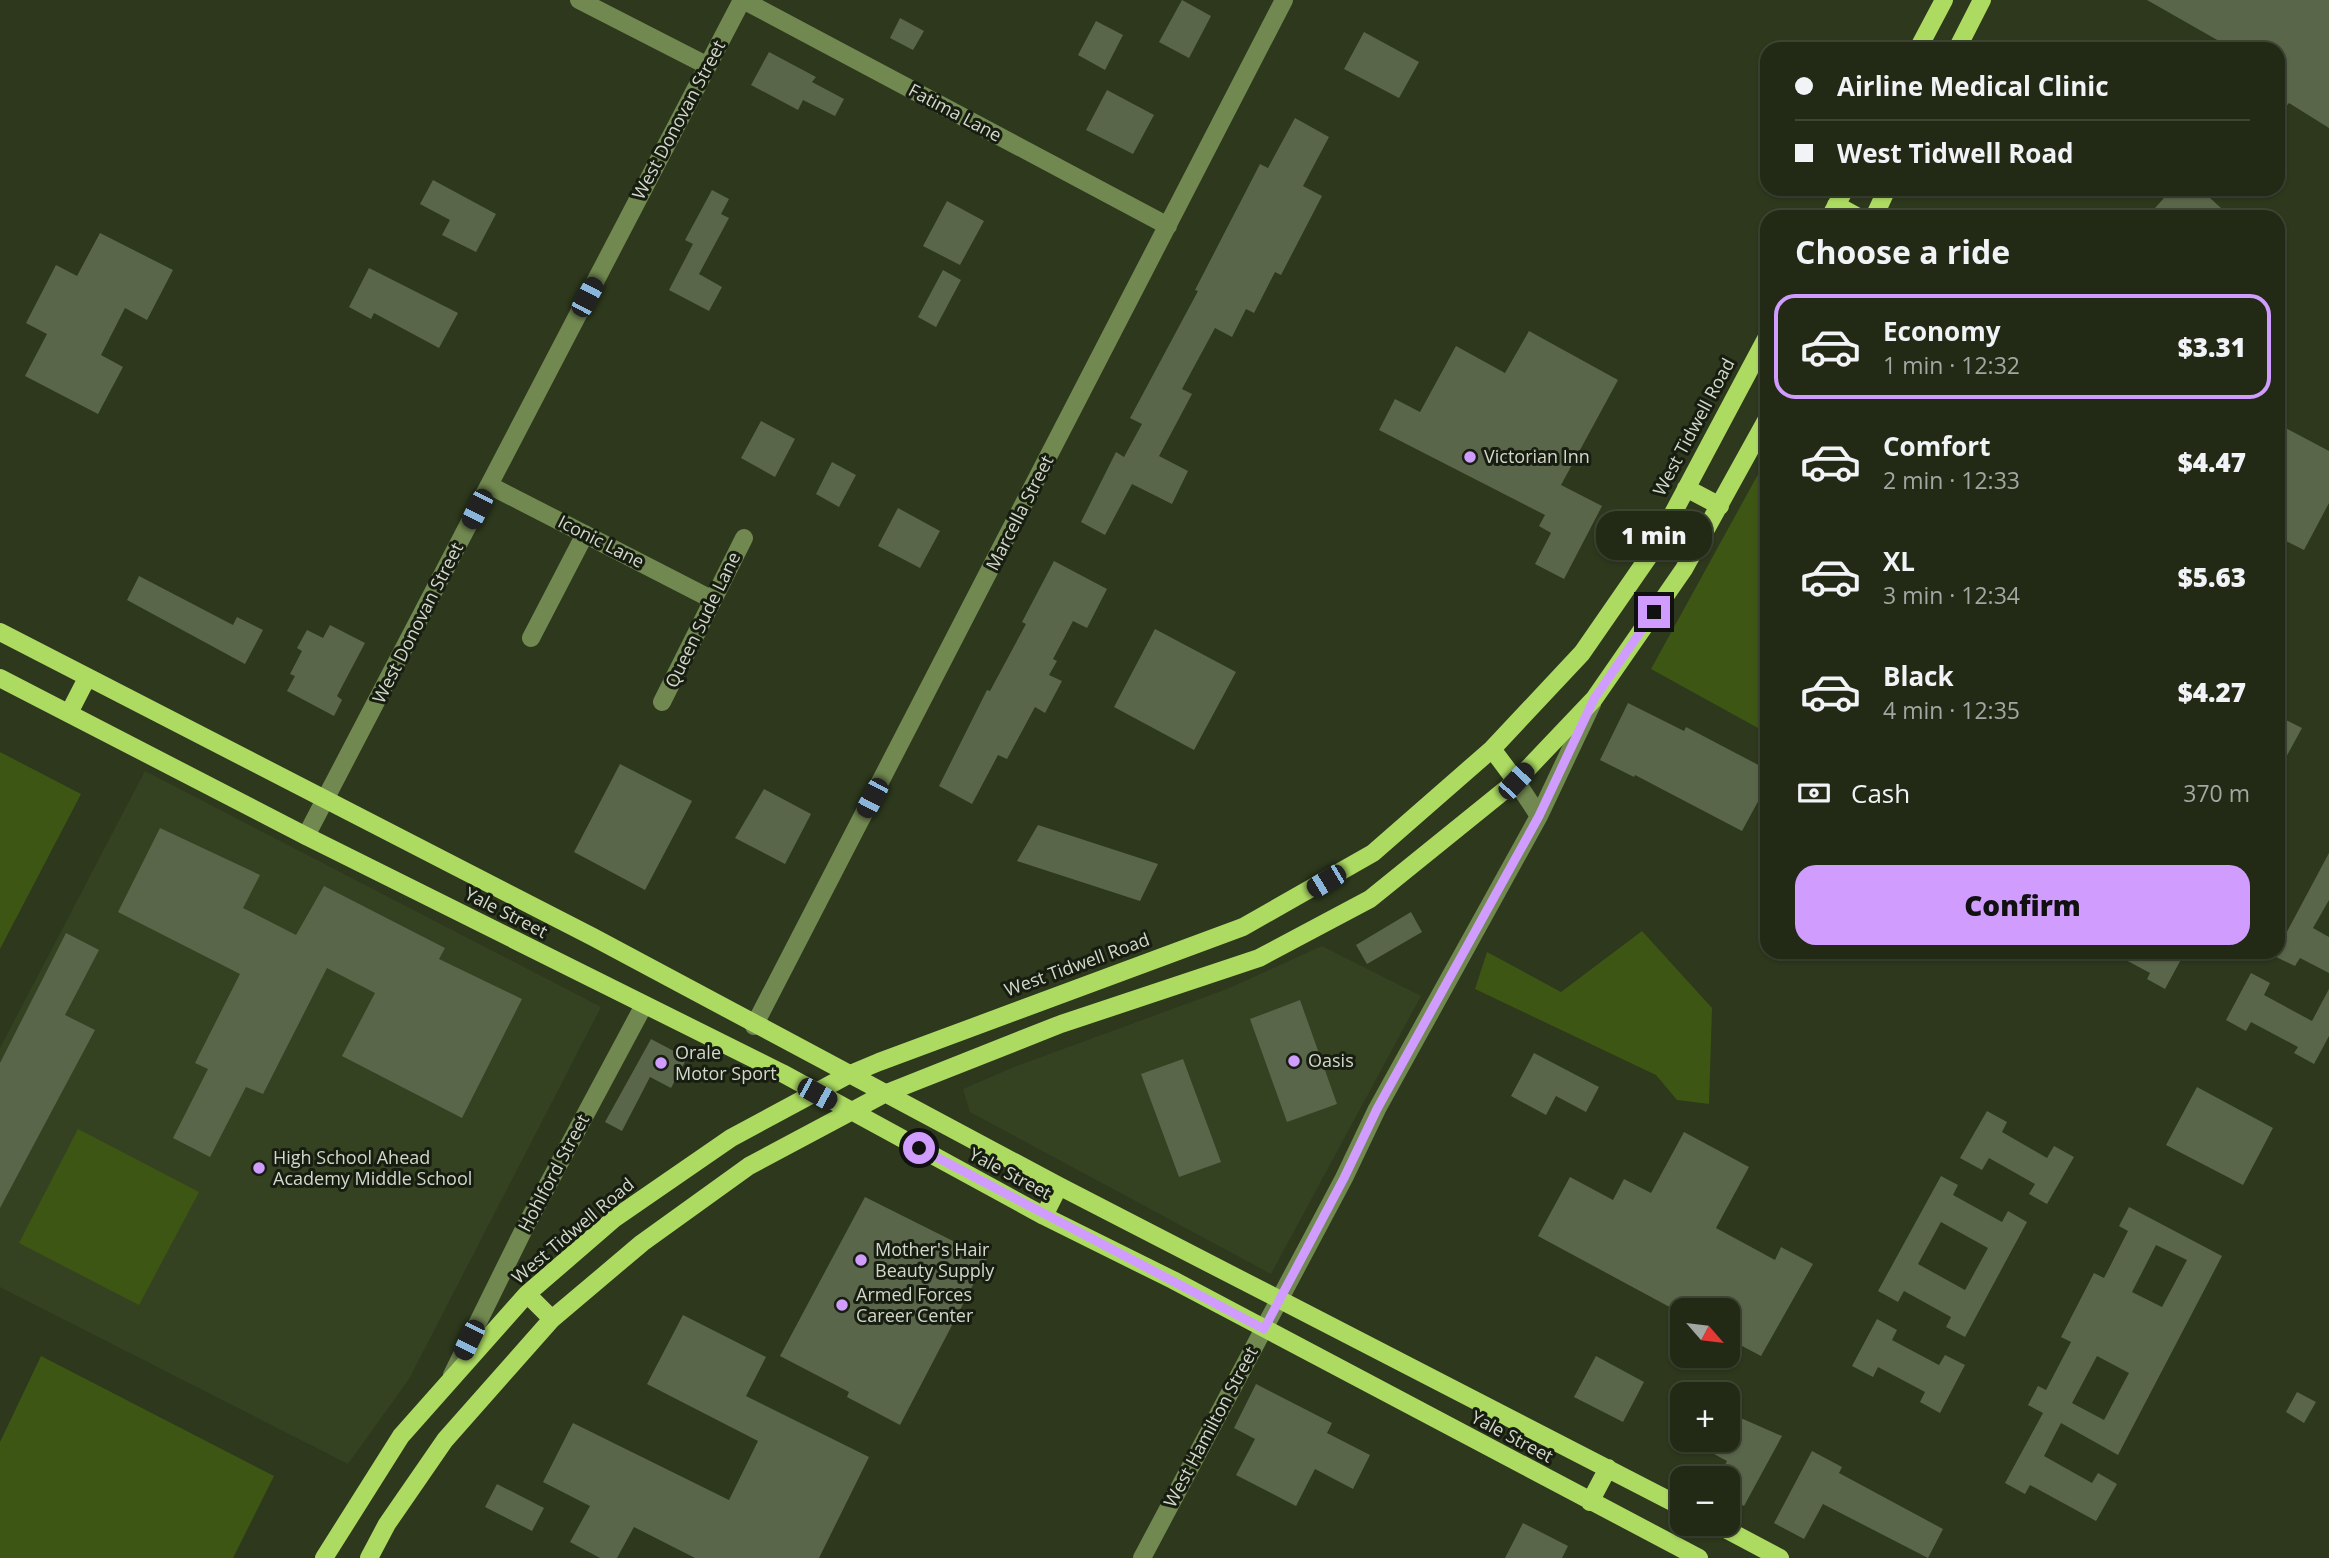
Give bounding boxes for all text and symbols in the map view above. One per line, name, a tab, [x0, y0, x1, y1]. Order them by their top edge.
street label: West Donovan Street	[626, 36, 730, 203]
text: Airline Medical Clinic	[1837, 68, 2109, 104]
street label: Fatima Lane	[905, 78, 1006, 147]
text: West Tidwell Road	[1837, 135, 2074, 171]
text: Choose a ride	[1795, 230, 2010, 273]
car	[568, 274, 607, 320]
text: Economy	[1883, 313, 2001, 349]
icon: car	[1799, 315, 1862, 378]
text: $3.31	[2178, 329, 2246, 365]
text: 1 min · 12:32	[1883, 349, 2020, 381]
street label: West Tidwell Road	[1647, 354, 1740, 500]
text: Comfort	[1883, 428, 1990, 464]
icon: car	[1799, 430, 1862, 493]
place label: Victorian Inn	[1484, 444, 1590, 468]
text: $4.47	[2178, 444, 2246, 480]
marker: Victorian Inn	[1462, 449, 1478, 465]
street label: Marcella Street	[980, 451, 1058, 574]
text: 2 min · 12:33	[1883, 464, 2020, 496]
car	[459, 486, 496, 532]
street label: Iconic Lane	[554, 509, 649, 573]
callout: 1 min	[1596, 510, 1712, 560]
text: 1 min	[1621, 519, 1687, 551]
street label: West Donovan Street	[366, 538, 468, 707]
text: XL	[1883, 543, 1915, 579]
icon: car	[1799, 545, 1862, 608]
street label: Queen Sude Lane	[659, 548, 745, 691]
text: $5.63	[2178, 559, 2246, 595]
text: 3 min · 12:34	[1883, 579, 2020, 611]
route end	[1638, 596, 1670, 628]
text: Black	[1883, 658, 1954, 694]
icon: car	[1799, 660, 1862, 723]
text: $4.27	[2178, 674, 2246, 710]
text: 4 min · 12:35	[1883, 694, 2020, 726]
car	[1494, 758, 1539, 804]
icon: cash	[1795, 774, 1833, 812]
car	[853, 775, 892, 821]
text: Cash	[1851, 775, 1910, 811]
text: 370 m	[2183, 777, 2250, 809]
car	[1303, 861, 1350, 901]
button: Confirm	[1795, 865, 2250, 945]
street label: Yale Street	[461, 881, 552, 943]
street label: West Tidwell Road	[1001, 927, 1152, 1001]
place label: Orale Motor Sport	[675, 1040, 777, 1085]
place label: Oasis	[1308, 1048, 1354, 1072]
marker: Oasis	[1286, 1053, 1302, 1069]
marker: Orale Motor Sport	[653, 1055, 669, 1071]
car	[794, 1075, 841, 1113]
street label: Hohlford Street	[512, 1110, 594, 1236]
route start	[903, 1132, 935, 1164]
street label: Yale Street	[965, 1141, 1056, 1205]
place label: High School Ahead Academy Middle School	[273, 1145, 472, 1190]
marker: High School Ahead Academy Middle School	[251, 1160, 267, 1176]
street label: West Tidwell Road	[506, 1172, 639, 1288]
place label: Mother's Hair Beauty Supply	[875, 1237, 995, 1282]
marker: Mother's Hair Beauty Supply	[853, 1252, 869, 1268]
place label: Armed Forces Career Center	[856, 1282, 974, 1327]
marker: Armed Forces Career Center	[834, 1297, 850, 1313]
north arrow	[1670, 1298, 1740, 1368]
map controls	[1670, 1298, 1740, 1536]
car	[451, 1317, 488, 1363]
street label: West Hamilton Street	[1158, 1342, 1263, 1511]
button: +	[1670, 1382, 1740, 1452]
street label: Yale Street	[1467, 1404, 1558, 1468]
button: −	[1670, 1466, 1740, 1536]

